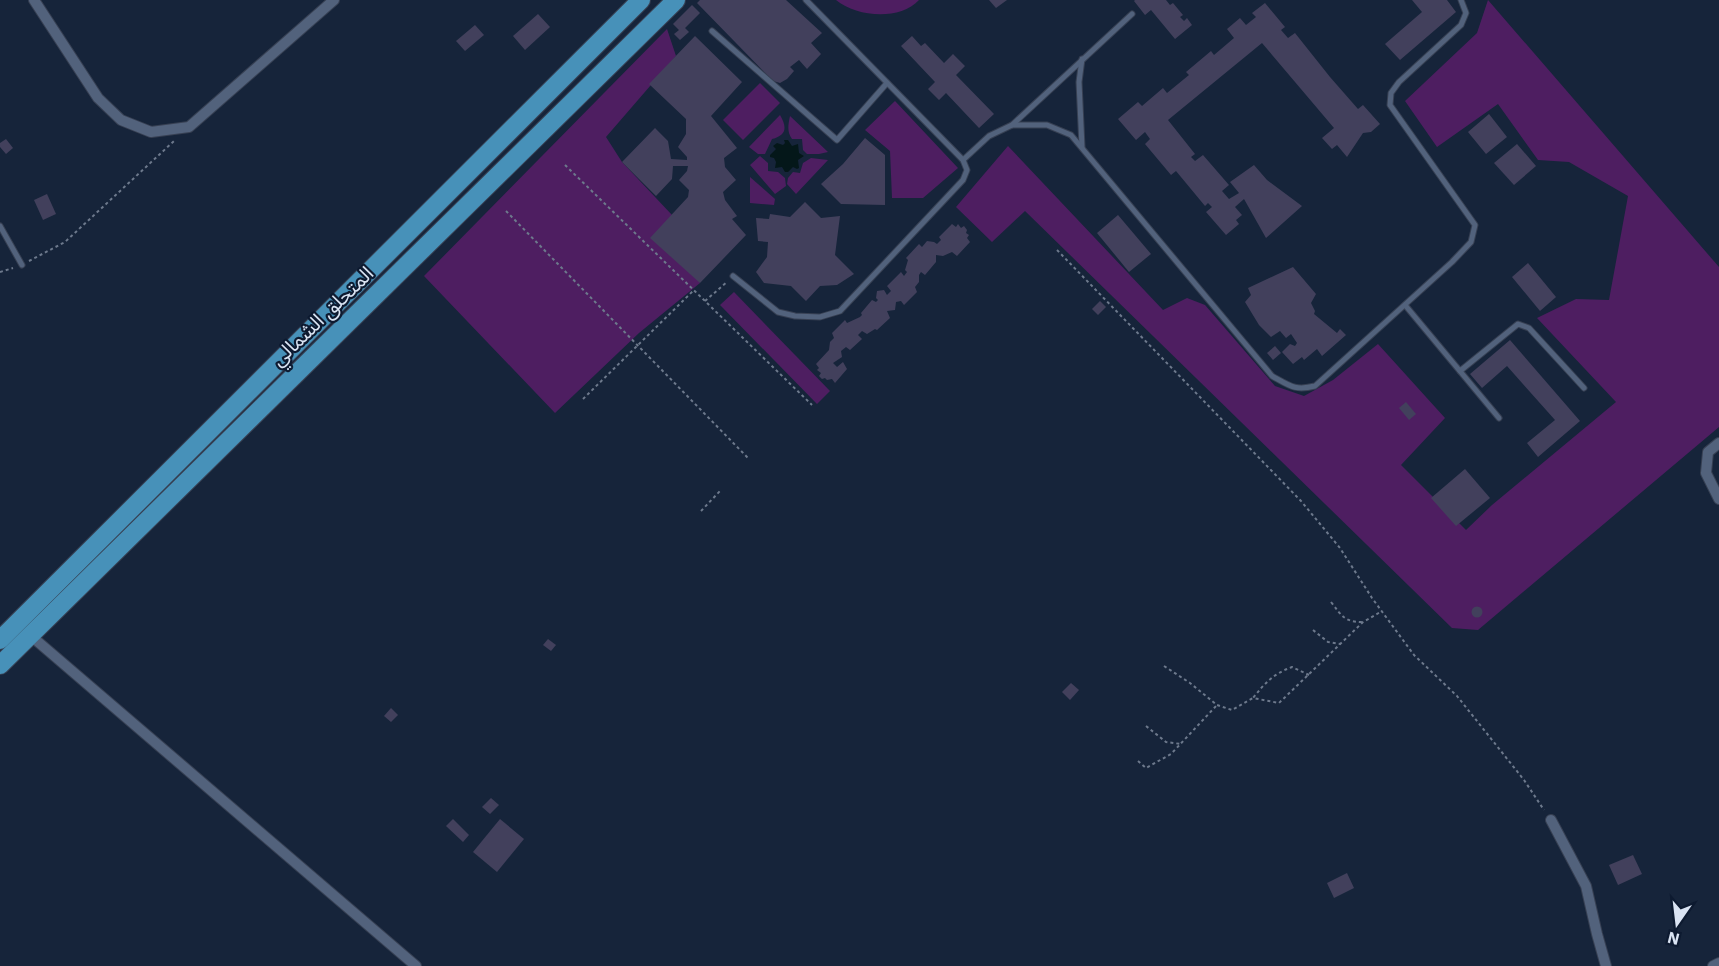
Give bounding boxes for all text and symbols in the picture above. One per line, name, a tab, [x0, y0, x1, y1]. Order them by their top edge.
street label: المتحلق الشمالي	[264, 260, 381, 373]
north arrow	[1647, 894, 1707, 954]
text: N	[1665, 927, 1681, 950]

